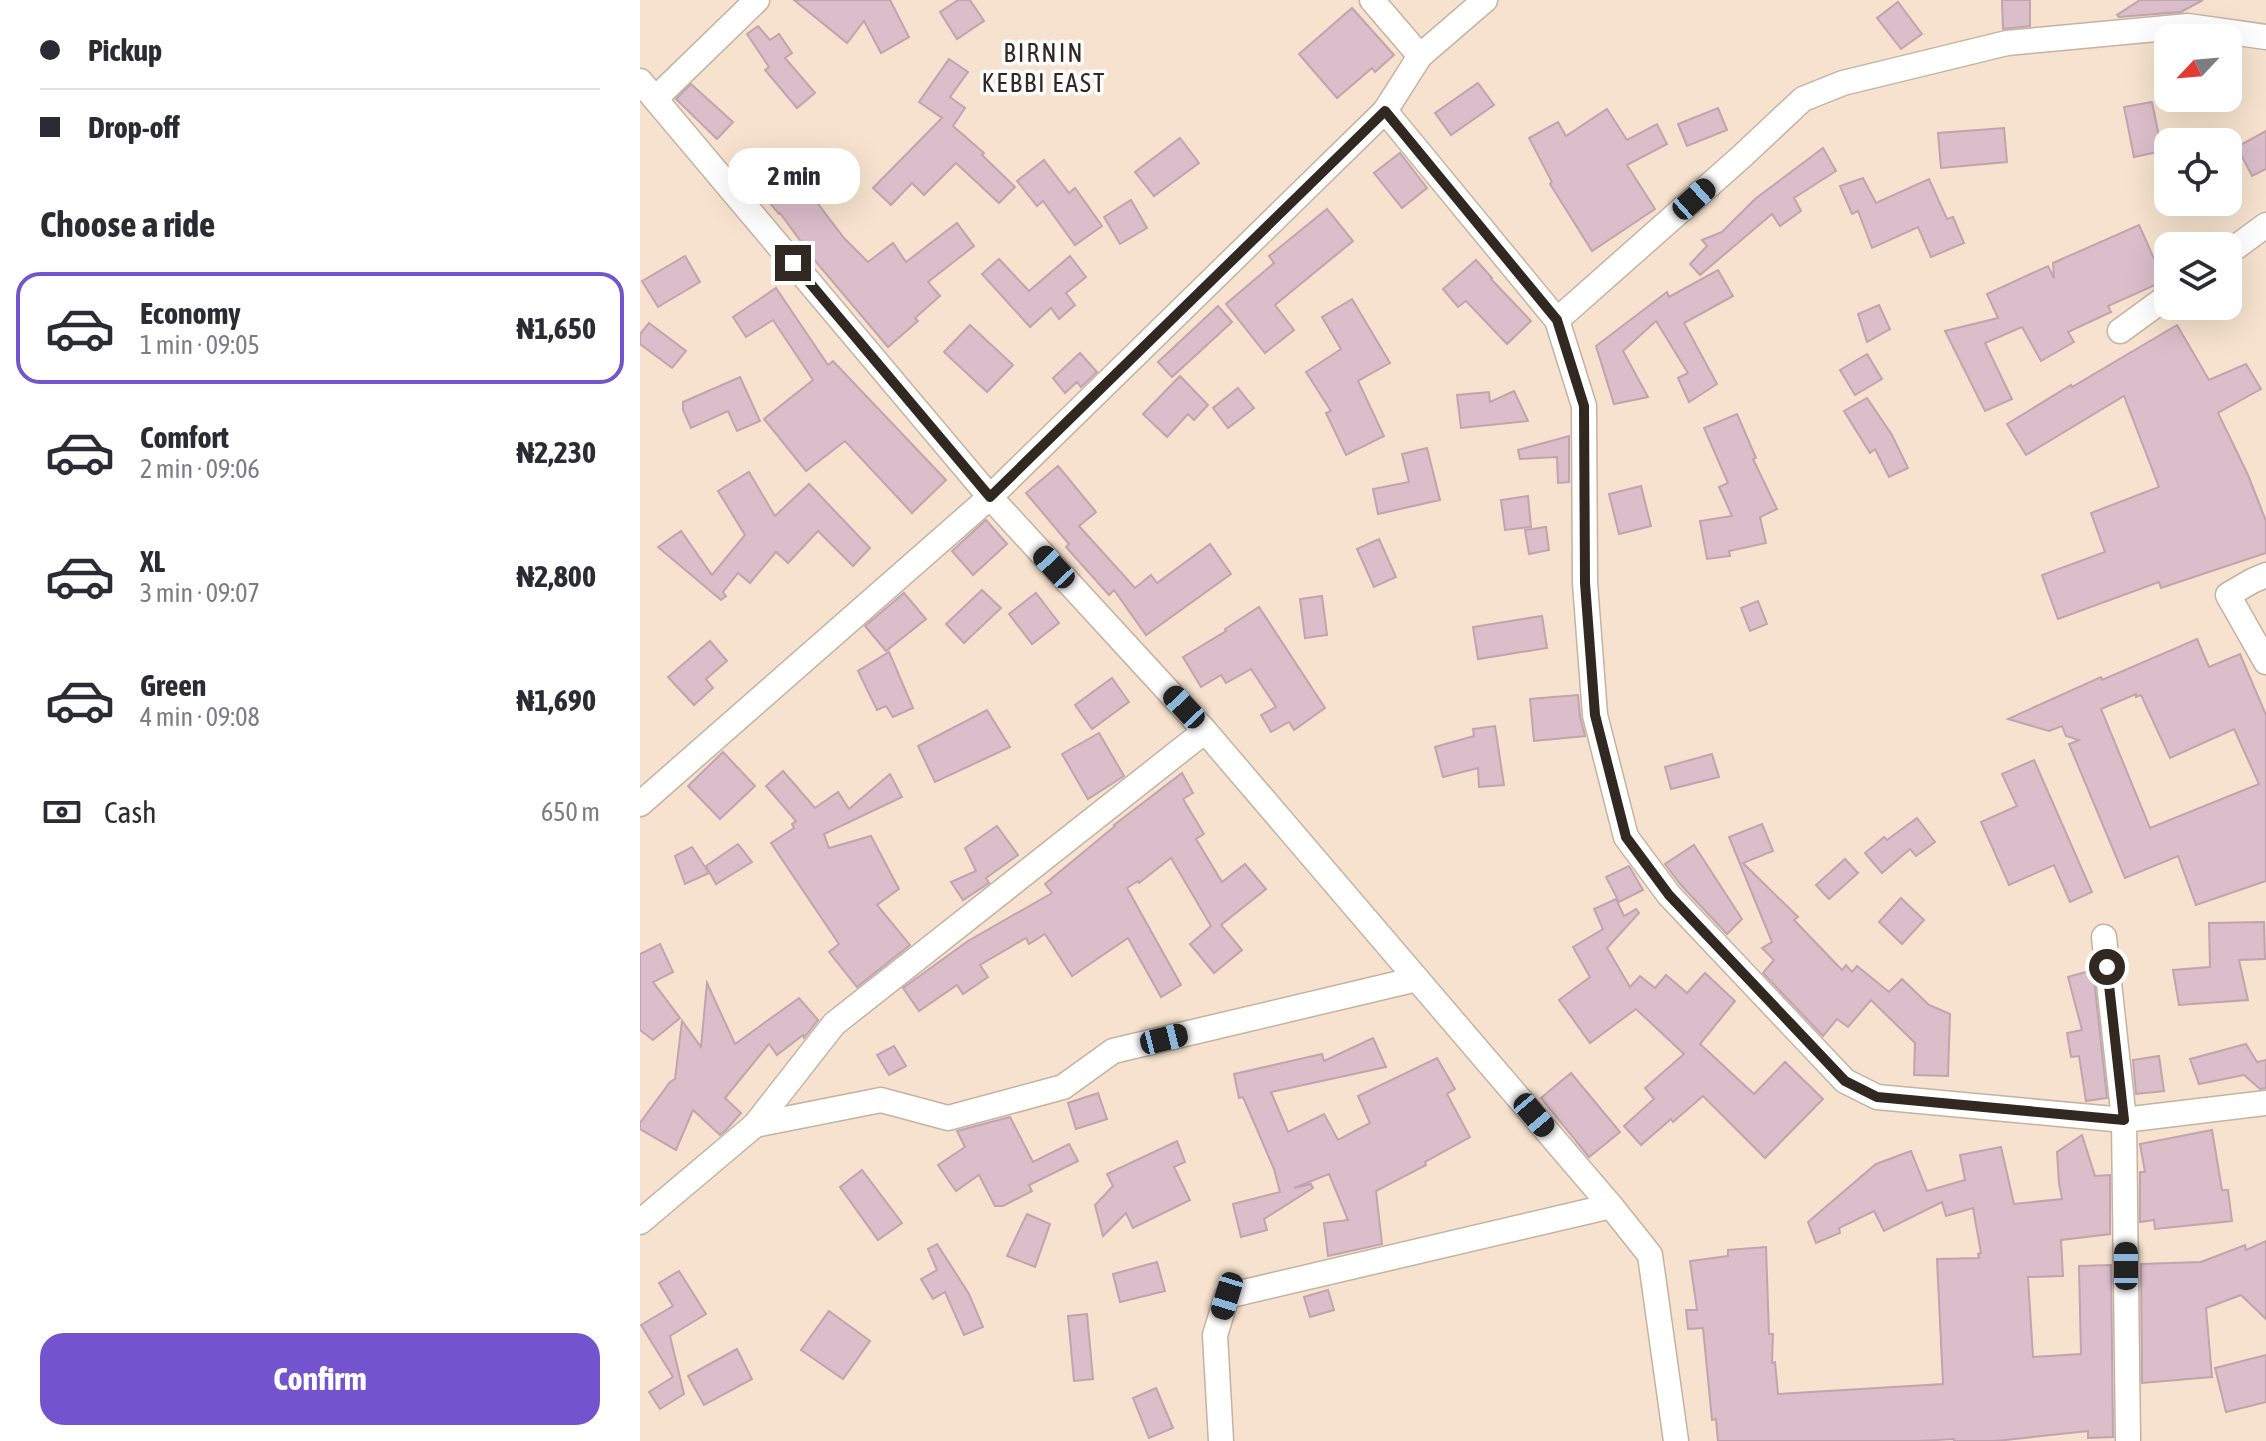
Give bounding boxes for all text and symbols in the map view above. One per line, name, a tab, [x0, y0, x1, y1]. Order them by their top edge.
north arrow	[2154, 24, 2242, 112]
map controls	[2154, 24, 2242, 320]
text: Pickup	[88, 33, 162, 67]
district label: BIRNIN KEBBI EAST	[982, 38, 1106, 98]
text: Drop-off	[88, 110, 180, 144]
button: locate	[2154, 128, 2242, 216]
callout: 2 min	[727, 147, 859, 203]
text: 2 min	[767, 161, 821, 191]
car	[1668, 174, 1720, 224]
text: Choose a ride	[40, 203, 215, 245]
button: layers	[2154, 232, 2242, 320]
route end	[775, 245, 811, 281]
icon: car	[44, 292, 116, 364]
text: Economy	[140, 296, 241, 330]
text: ₦1,650	[517, 311, 596, 345]
text: 1 min · 09:05	[140, 330, 260, 360]
icon: car	[44, 416, 116, 488]
text: Comfort	[140, 420, 229, 454]
text: ₦2,230	[517, 435, 596, 469]
text: 2 min · 09:06	[140, 454, 260, 484]
icon: car	[44, 540, 116, 612]
car	[1029, 541, 1079, 593]
text: XL	[140, 544, 165, 578]
text: ₦2,800	[517, 559, 596, 593]
text: 3 min · 09:07	[140, 578, 260, 608]
icon: car	[44, 664, 116, 736]
text: Green	[140, 668, 206, 702]
car	[1159, 681, 1209, 733]
text: ₦1,690	[517, 683, 596, 717]
text: 4 min · 09:08	[140, 702, 260, 732]
icon: cash	[40, 790, 84, 834]
text: Cash	[104, 795, 157, 829]
text: 650 m	[541, 797, 600, 827]
route start	[2089, 949, 2125, 985]
car	[1138, 1022, 1190, 1056]
car	[1509, 1089, 1559, 1141]
car	[2114, 1242, 2138, 1290]
car	[1209, 1270, 1245, 1322]
button: Confirm	[40, 1333, 600, 1425]

